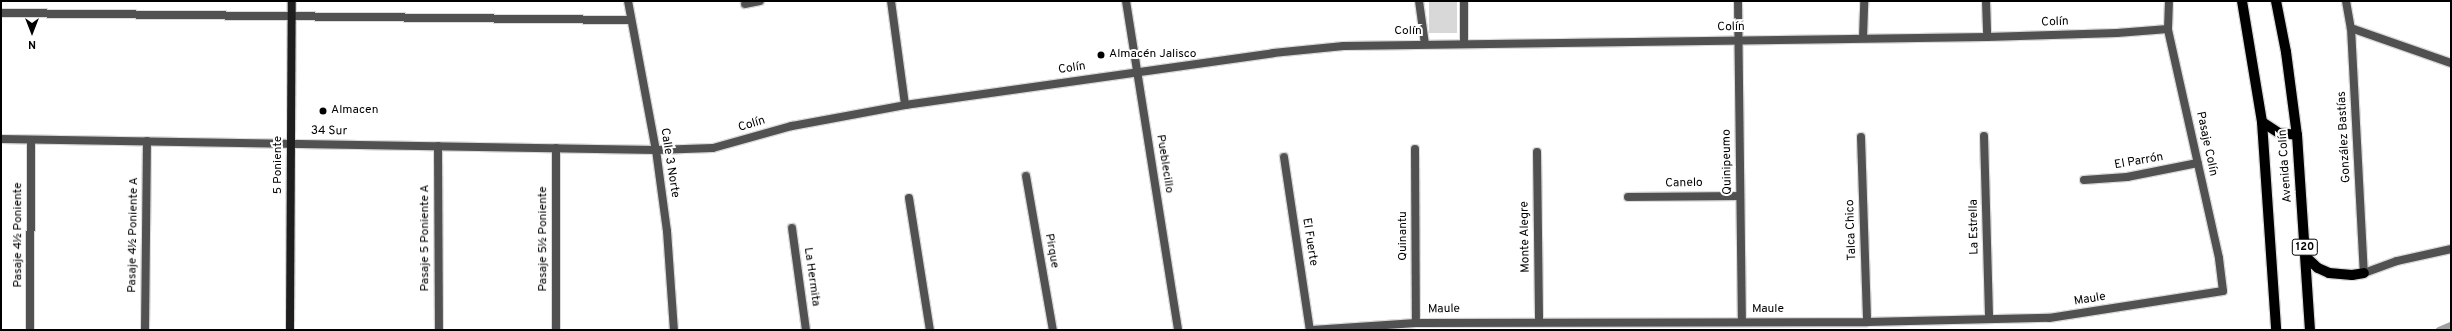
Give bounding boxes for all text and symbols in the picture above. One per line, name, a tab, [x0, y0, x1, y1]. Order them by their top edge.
north arrow	[12, 12, 52, 52]
street label: Colín	[2041, 15, 2069, 31]
street label: Colín	[1717, 21, 1745, 35]
street label: Colín	[1394, 25, 1422, 39]
text: N	[28, 37, 36, 51]
place label: Almacén Jalisco	[1109, 48, 1196, 62]
marker: Almacén Jalisco	[1096, 50, 1106, 60]
street label: Colín	[1057, 60, 1087, 78]
street label: González Bastías	[2335, 91, 2355, 183]
place label: Almacen	[331, 104, 378, 118]
marker: Almacen	[318, 106, 328, 116]
street label: Pasaje Colín	[2192, 110, 2220, 178]
street label: Colín	[737, 114, 767, 136]
street label: 34 Sur	[311, 124, 347, 140]
street label: Calle 3 Norte	[656, 127, 682, 199]
street label: Quinipeumo	[1720, 129, 1736, 195]
street label: Avenida Colín	[2276, 129, 2296, 203]
street label: Pueblecillo	[1152, 134, 1176, 194]
street label: 5 Poniente	[272, 136, 286, 194]
street label: El Parrón	[2113, 151, 2165, 173]
street label: Canelo	[1665, 176, 1703, 192]
street label: Pasaje 4½ Poniente A	[126, 177, 142, 293]
street label: Pasaje 4½ Poniente	[12, 182, 26, 288]
street label: Pasaje 5 Poniente A	[419, 184, 433, 292]
street label: Pasaje 5½ Poniente	[537, 186, 551, 292]
street label: Talca Chico	[1844, 199, 1860, 261]
street label: La Estrella	[1967, 199, 1983, 255]
street label: Monte Alegre	[1518, 201, 1534, 273]
street label: Quinantu	[1397, 211, 1411, 261]
street label: El Fuerte	[1298, 217, 1320, 267]
street label: Pirque	[1041, 233, 1061, 269]
road number: 120	[2291, 238, 2319, 256]
street label: La Hermita	[800, 247, 822, 307]
street label: Maule	[2073, 290, 2107, 310]
street label: Maule	[1428, 303, 1460, 317]
street label: Maule	[1752, 303, 1784, 317]

